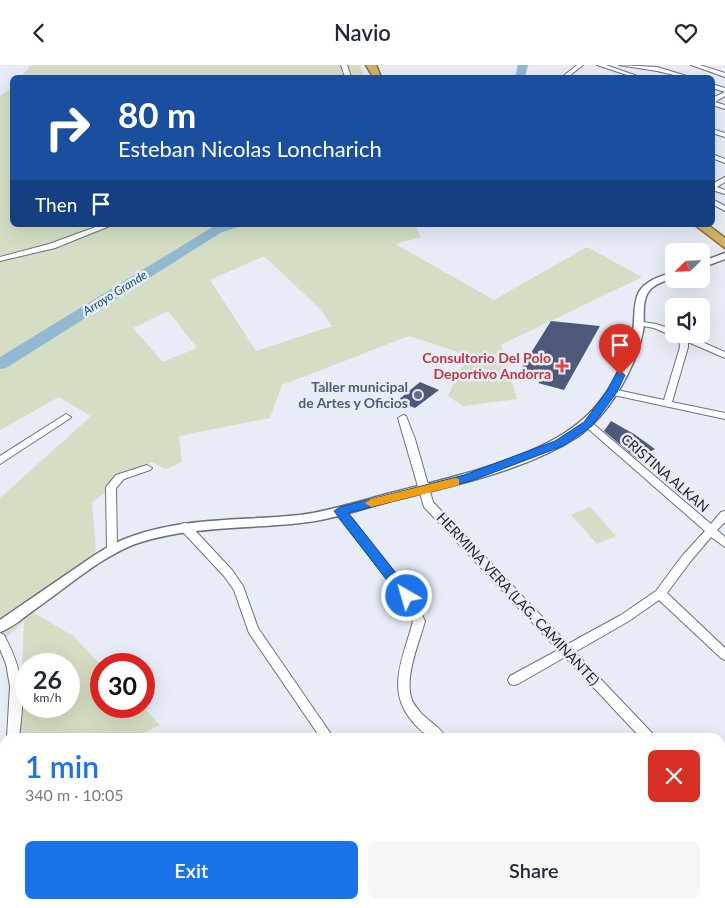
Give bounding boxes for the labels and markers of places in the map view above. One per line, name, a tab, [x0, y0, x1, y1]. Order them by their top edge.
pin	[599, 324, 641, 375]
place label: Consultorio Del Polo Deportivo Andorra	[422, 349, 551, 382]
marker: Consultorio Del Polo Deportivo Andorra	[555, 359, 569, 373]
place label: Taller municipal de Artes y Oficios	[298, 378, 408, 411]
marker: Taller municipal de Artes y Oficios	[412, 389, 424, 401]

